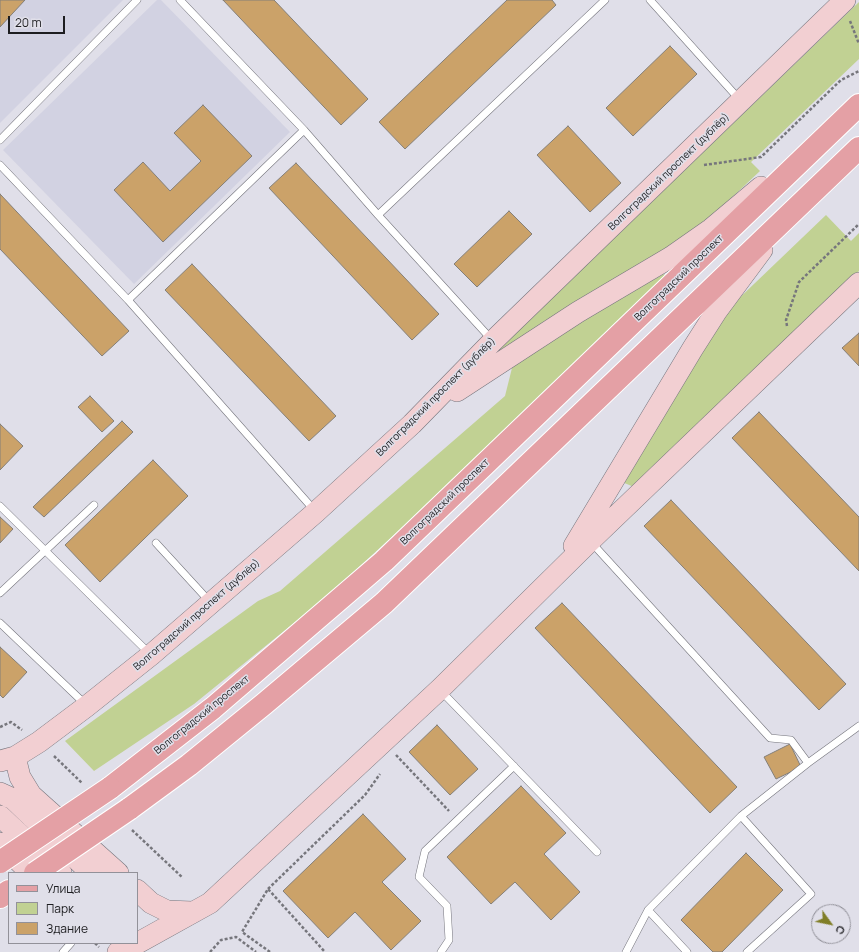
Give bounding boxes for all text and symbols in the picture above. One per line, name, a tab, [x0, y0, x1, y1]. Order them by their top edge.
scale bar	[10, 8, 67, 34]
text: 20 m	[15, 14, 42, 31]
street label: Волгоградский проспект (дублёр)	[606, 111, 732, 233]
street label: Волгоградский проспект	[632, 232, 726, 324]
street label: Волгоградский проспект (дублёр)	[374, 335, 498, 459]
street label: Волгоградский проспект	[398, 456, 492, 548]
street label: Волгоградский проспект (дублёр)	[131, 557, 263, 673]
street label: Волгоградский проспект	[152, 673, 252, 757]
legend	[8, 872, 138, 944]
text: Улица	[46, 880, 80, 897]
text: Парк	[46, 900, 74, 917]
north arrow	[811, 904, 851, 944]
text: Здание	[46, 920, 88, 937]
text: С	[832, 923, 849, 938]

